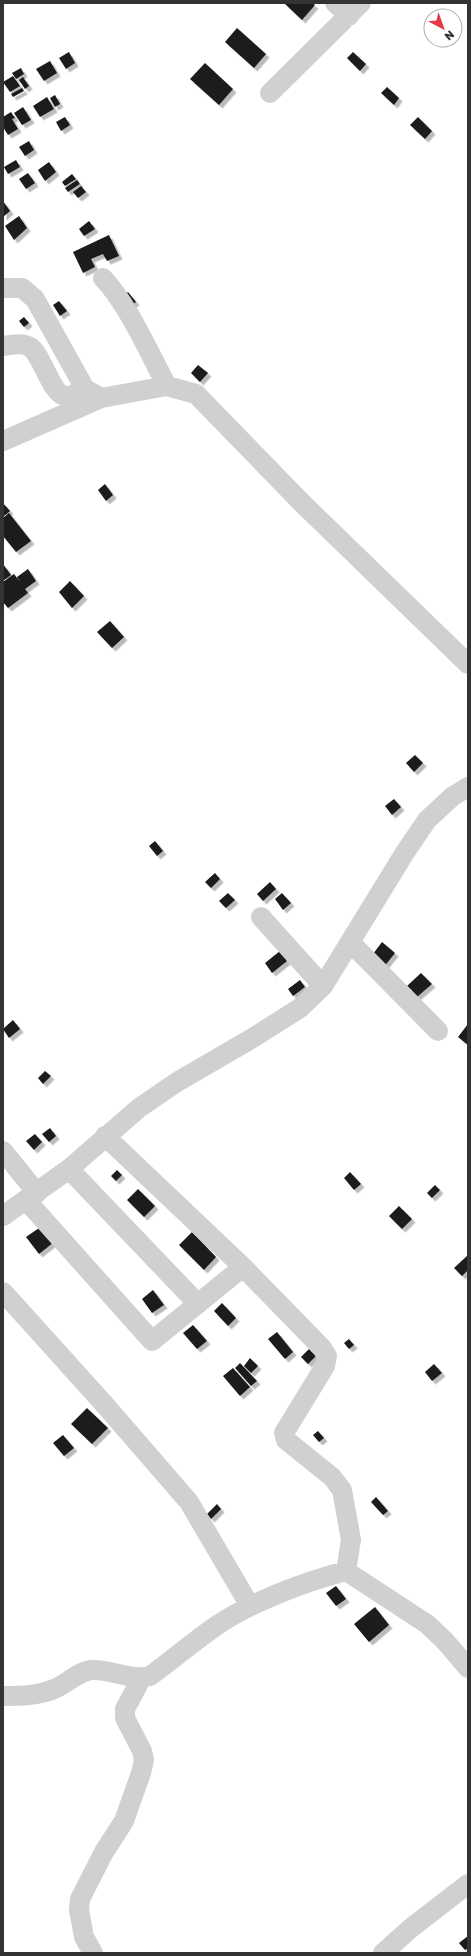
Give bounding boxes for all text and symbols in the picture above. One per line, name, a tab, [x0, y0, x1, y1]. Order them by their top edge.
north arrow	[423, 8, 463, 48]
text: N	[442, 28, 457, 44]

